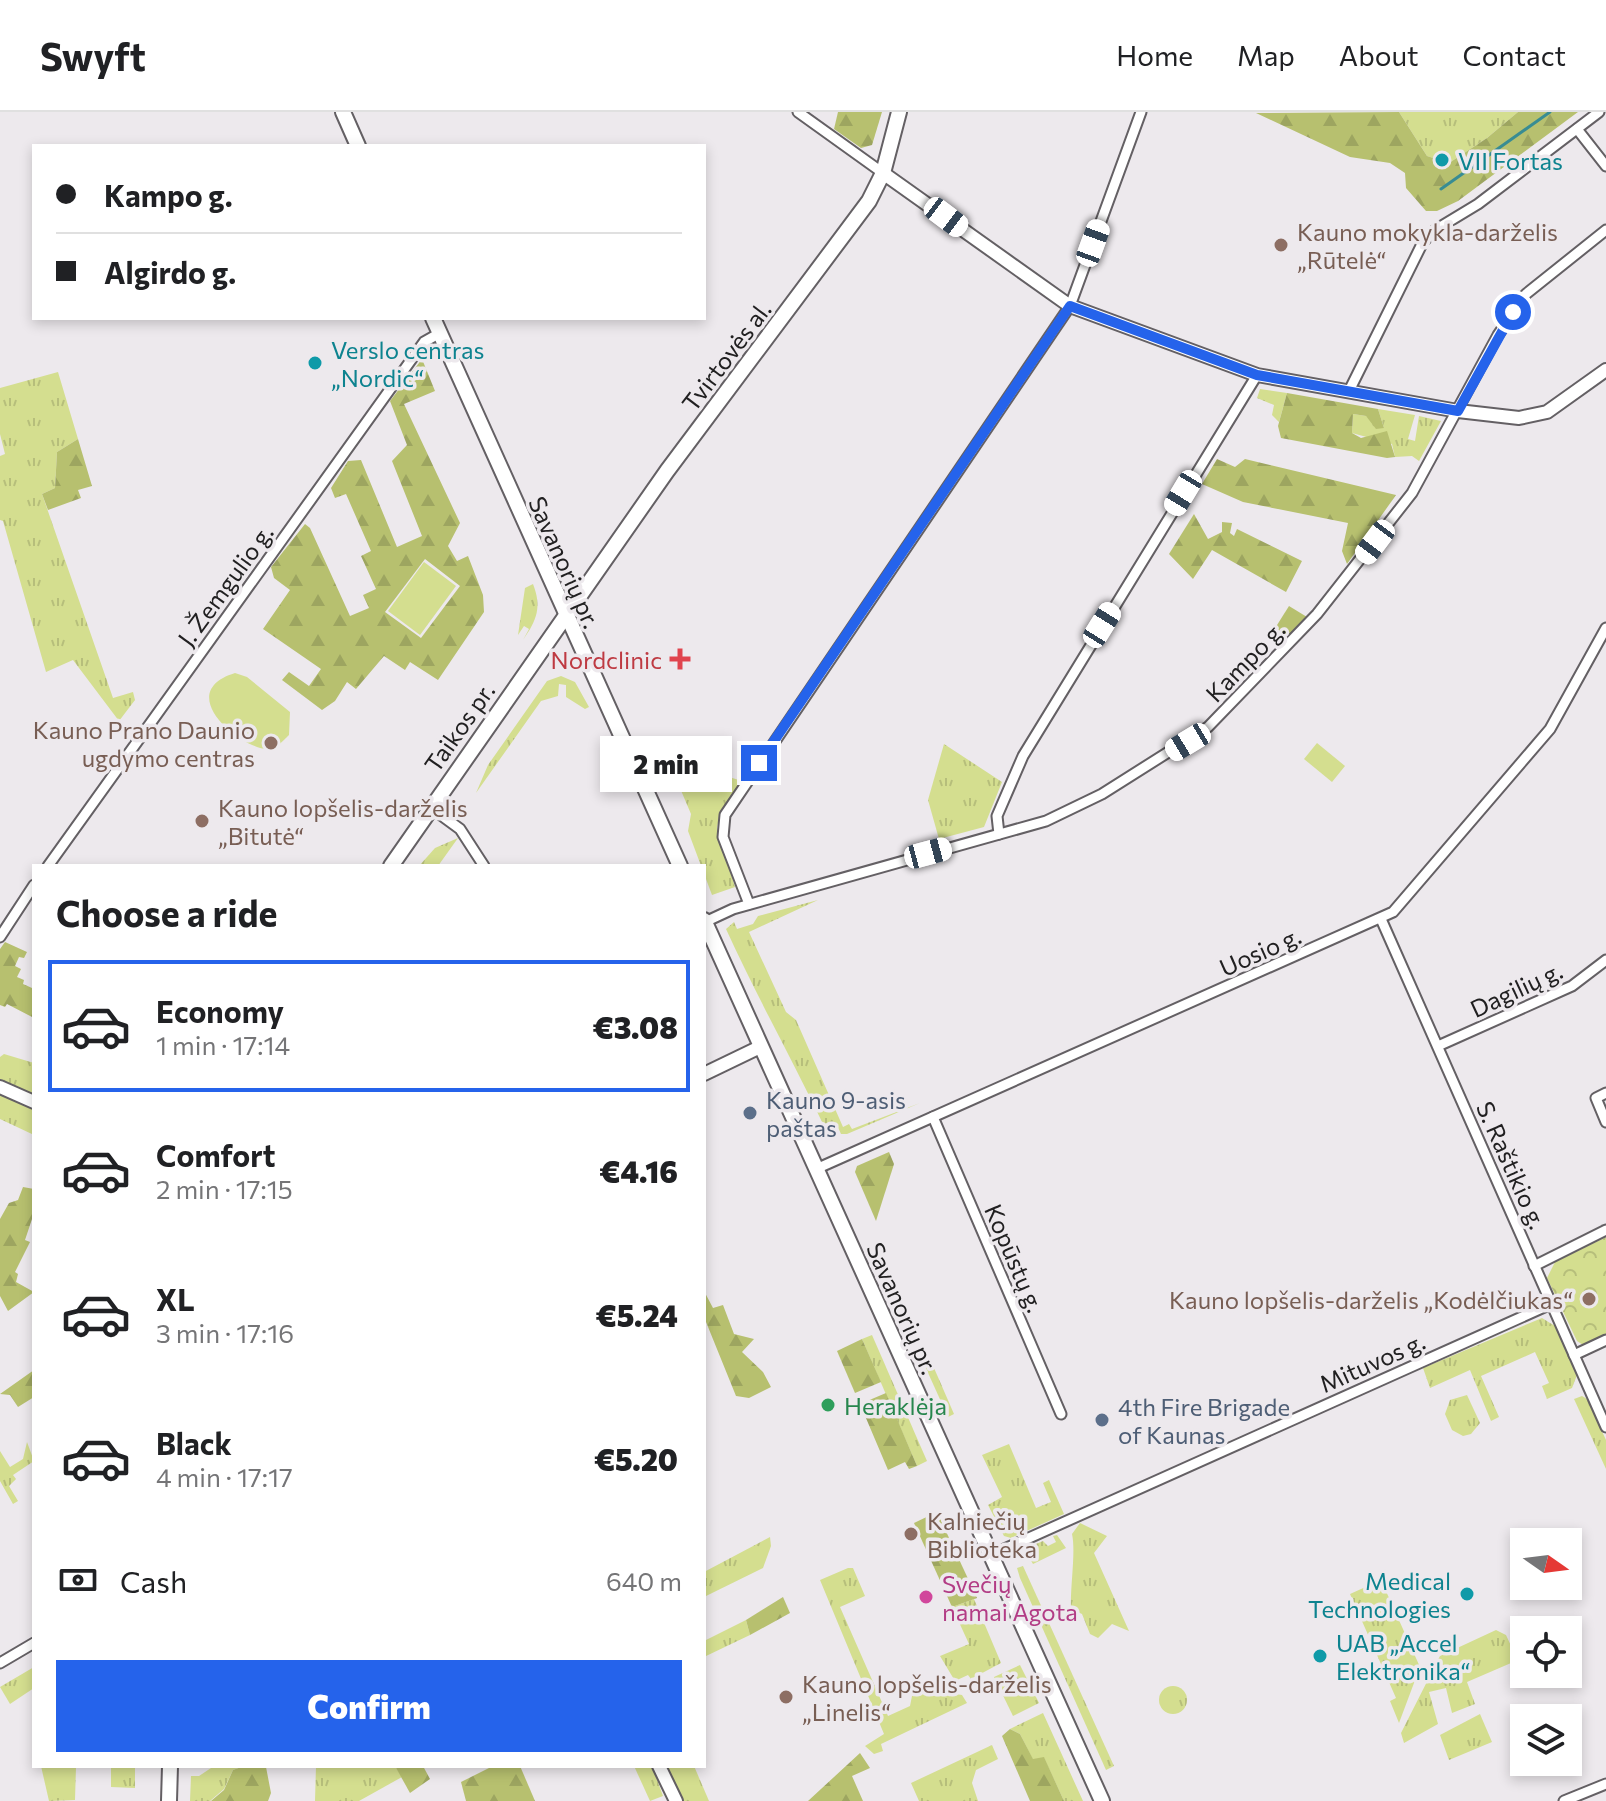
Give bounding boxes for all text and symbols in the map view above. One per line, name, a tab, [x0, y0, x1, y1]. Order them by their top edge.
text: Swyft	[40, 32, 146, 79]
text: Home	[1116, 38, 1193, 72]
text: Map	[1237, 38, 1295, 72]
text: About	[1339, 38, 1419, 72]
text: Contact	[1463, 38, 1566, 72]
place label: VII Fortas	[1458, 146, 1563, 175]
marker: VII Fortas	[1433, 151, 1451, 169]
text: Kampo g.	[104, 176, 233, 213]
car	[920, 193, 972, 241]
car	[1074, 216, 1112, 270]
place label: Kauno mokykla-darželis „Rūtelė“	[1297, 217, 1558, 274]
marker: Kauno mokykla-darželis „Rūtelė“	[1272, 236, 1290, 254]
text: Algirdo g.	[104, 253, 236, 290]
route start	[1495, 294, 1531, 330]
street label: Tvirtovės al.	[675, 295, 777, 417]
place label: Verslo centras „Nordic“	[331, 335, 485, 392]
marker: Verslo centras „Nordic“	[306, 354, 324, 372]
car	[1160, 466, 1206, 520]
street label: Savanorių pr.	[523, 492, 607, 632]
car	[1351, 516, 1399, 568]
street label: J. Žemgulio g.	[171, 519, 279, 651]
car	[1079, 598, 1125, 652]
street label: Kampo g.	[1199, 614, 1291, 708]
place label: Nordclinic	[551, 645, 662, 674]
marker: Nordclinic	[669, 648, 691, 670]
street label: Taikos pr.	[418, 677, 500, 777]
place label: Kauno Prano Daunio ugdymo centras	[33, 715, 255, 772]
car	[1161, 719, 1215, 765]
marker: Kauno Prano Daunio ugdymo centras	[262, 734, 280, 752]
callout: 2 min	[599, 735, 731, 791]
route end	[741, 745, 777, 781]
text: 2 min	[633, 748, 699, 779]
place label: Kauno lopšelis-darželis „Bitutė“	[218, 793, 468, 850]
marker: Kauno lopšelis-darželis „Bitutė“	[193, 812, 211, 830]
car	[902, 835, 954, 871]
text: Choose a ride	[56, 890, 277, 934]
street label: Uosio g.	[1215, 920, 1305, 982]
street label: Dagilių g.	[1465, 955, 1567, 1023]
icon: car	[60, 990, 132, 1062]
text: Economy	[156, 992, 284, 1029]
text: €3.08	[593, 1008, 678, 1045]
text: 1 min · 17:14	[156, 1029, 290, 1060]
place label: Kauno 9-asis paštas	[766, 1085, 906, 1142]
street label: S. Raštikio g.	[1471, 1097, 1553, 1233]
marker: Kauno 9-asis paštas	[741, 1104, 759, 1122]
icon: car	[60, 1134, 132, 1206]
text: Comfort	[156, 1136, 275, 1173]
text: €4.16	[599, 1152, 678, 1189]
text: 2 min · 17:15	[156, 1173, 293, 1204]
street label: Kopūstų g.	[979, 1200, 1051, 1316]
street label: Savanorių pr.	[861, 1238, 945, 1378]
icon: car	[60, 1278, 132, 1350]
text: XL	[156, 1280, 195, 1317]
place label: Kauno lopšelis-darželis „Kodėlčiukas“	[1169, 1285, 1573, 1314]
marker: Kauno lopšelis-darželis „Kodėlčiukas“	[1580, 1290, 1598, 1308]
text: €5.24	[596, 1296, 678, 1333]
text: 3 min · 17:16	[156, 1317, 294, 1348]
street label: Mituvos g.	[1315, 1326, 1429, 1398]
place label: Heraklėja	[844, 1391, 947, 1420]
place label: 4th Fire Brigade of Kaunas	[1118, 1392, 1290, 1449]
marker: Heraklėja	[819, 1396, 837, 1414]
marker: 4th Fire Brigade of Kaunas	[1093, 1411, 1111, 1429]
icon: car	[60, 1422, 132, 1494]
text: Black	[156, 1424, 232, 1461]
text: €5.20	[594, 1440, 678, 1477]
text: 4 min · 17:17	[156, 1461, 293, 1492]
place label: Kalniečių Biblioteka	[927, 1506, 1037, 1563]
marker: Kalniečių Biblioteka	[902, 1525, 920, 1543]
north arrow	[1510, 1528, 1582, 1600]
map controls	[1510, 1528, 1582, 1776]
icon: cash	[56, 1558, 100, 1602]
text: Cash	[120, 1562, 187, 1599]
text: 640 m	[606, 1565, 682, 1596]
place label: Medical Technologies	[1308, 1566, 1451, 1623]
place label: Svečių namai Agota	[942, 1569, 1078, 1626]
marker: Medical Technologies	[1458, 1585, 1476, 1603]
marker: Svečių namai Agota	[917, 1588, 935, 1606]
button: locate	[1510, 1616, 1582, 1688]
place label: UAB „Accel Elektronika“	[1336, 1628, 1470, 1685]
marker: UAB „Accel Elektronika“	[1311, 1647, 1329, 1665]
button: Confirm	[56, 1660, 682, 1752]
place label: Kauno lopšelis-darželis „Linelis“	[802, 1669, 1052, 1726]
marker: Kauno lopšelis-darželis „Linelis“	[777, 1688, 795, 1706]
button: layers	[1510, 1704, 1582, 1776]

